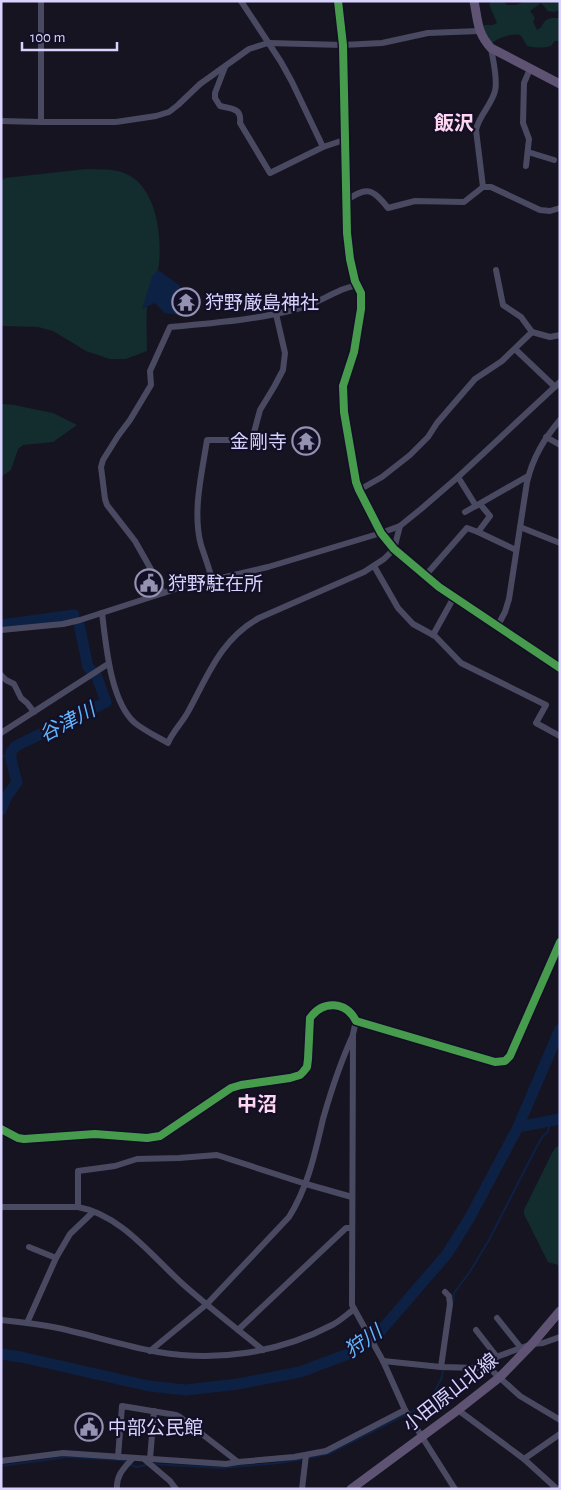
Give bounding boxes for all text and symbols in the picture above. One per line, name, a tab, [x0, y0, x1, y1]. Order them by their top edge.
scale bar	[22, 20, 118, 52]
text: 100 m	[30, 30, 65, 45]
district label: 飯沢	[434, 113, 474, 134]
temple icon: 狩野厳島神社	[171, 287, 201, 317]
place label: 狩野厳島神社	[205, 292, 319, 313]
temple icon: 金剛寺	[291, 426, 321, 456]
place label: 金剛寺	[230, 431, 287, 452]
public building icon: 狩野駐在所	[134, 568, 164, 598]
place label: 狩野駐在所	[168, 573, 263, 594]
water label: 谷津川	[36, 698, 100, 746]
district label: 中沼	[237, 1094, 277, 1115]
water label: 狩川	[341, 1320, 387, 1361]
street label: 小田原山北線	[400, 1350, 502, 1436]
public building icon: 中部公民館	[74, 1412, 104, 1442]
place label: 中部公民館	[108, 1418, 203, 1438]

